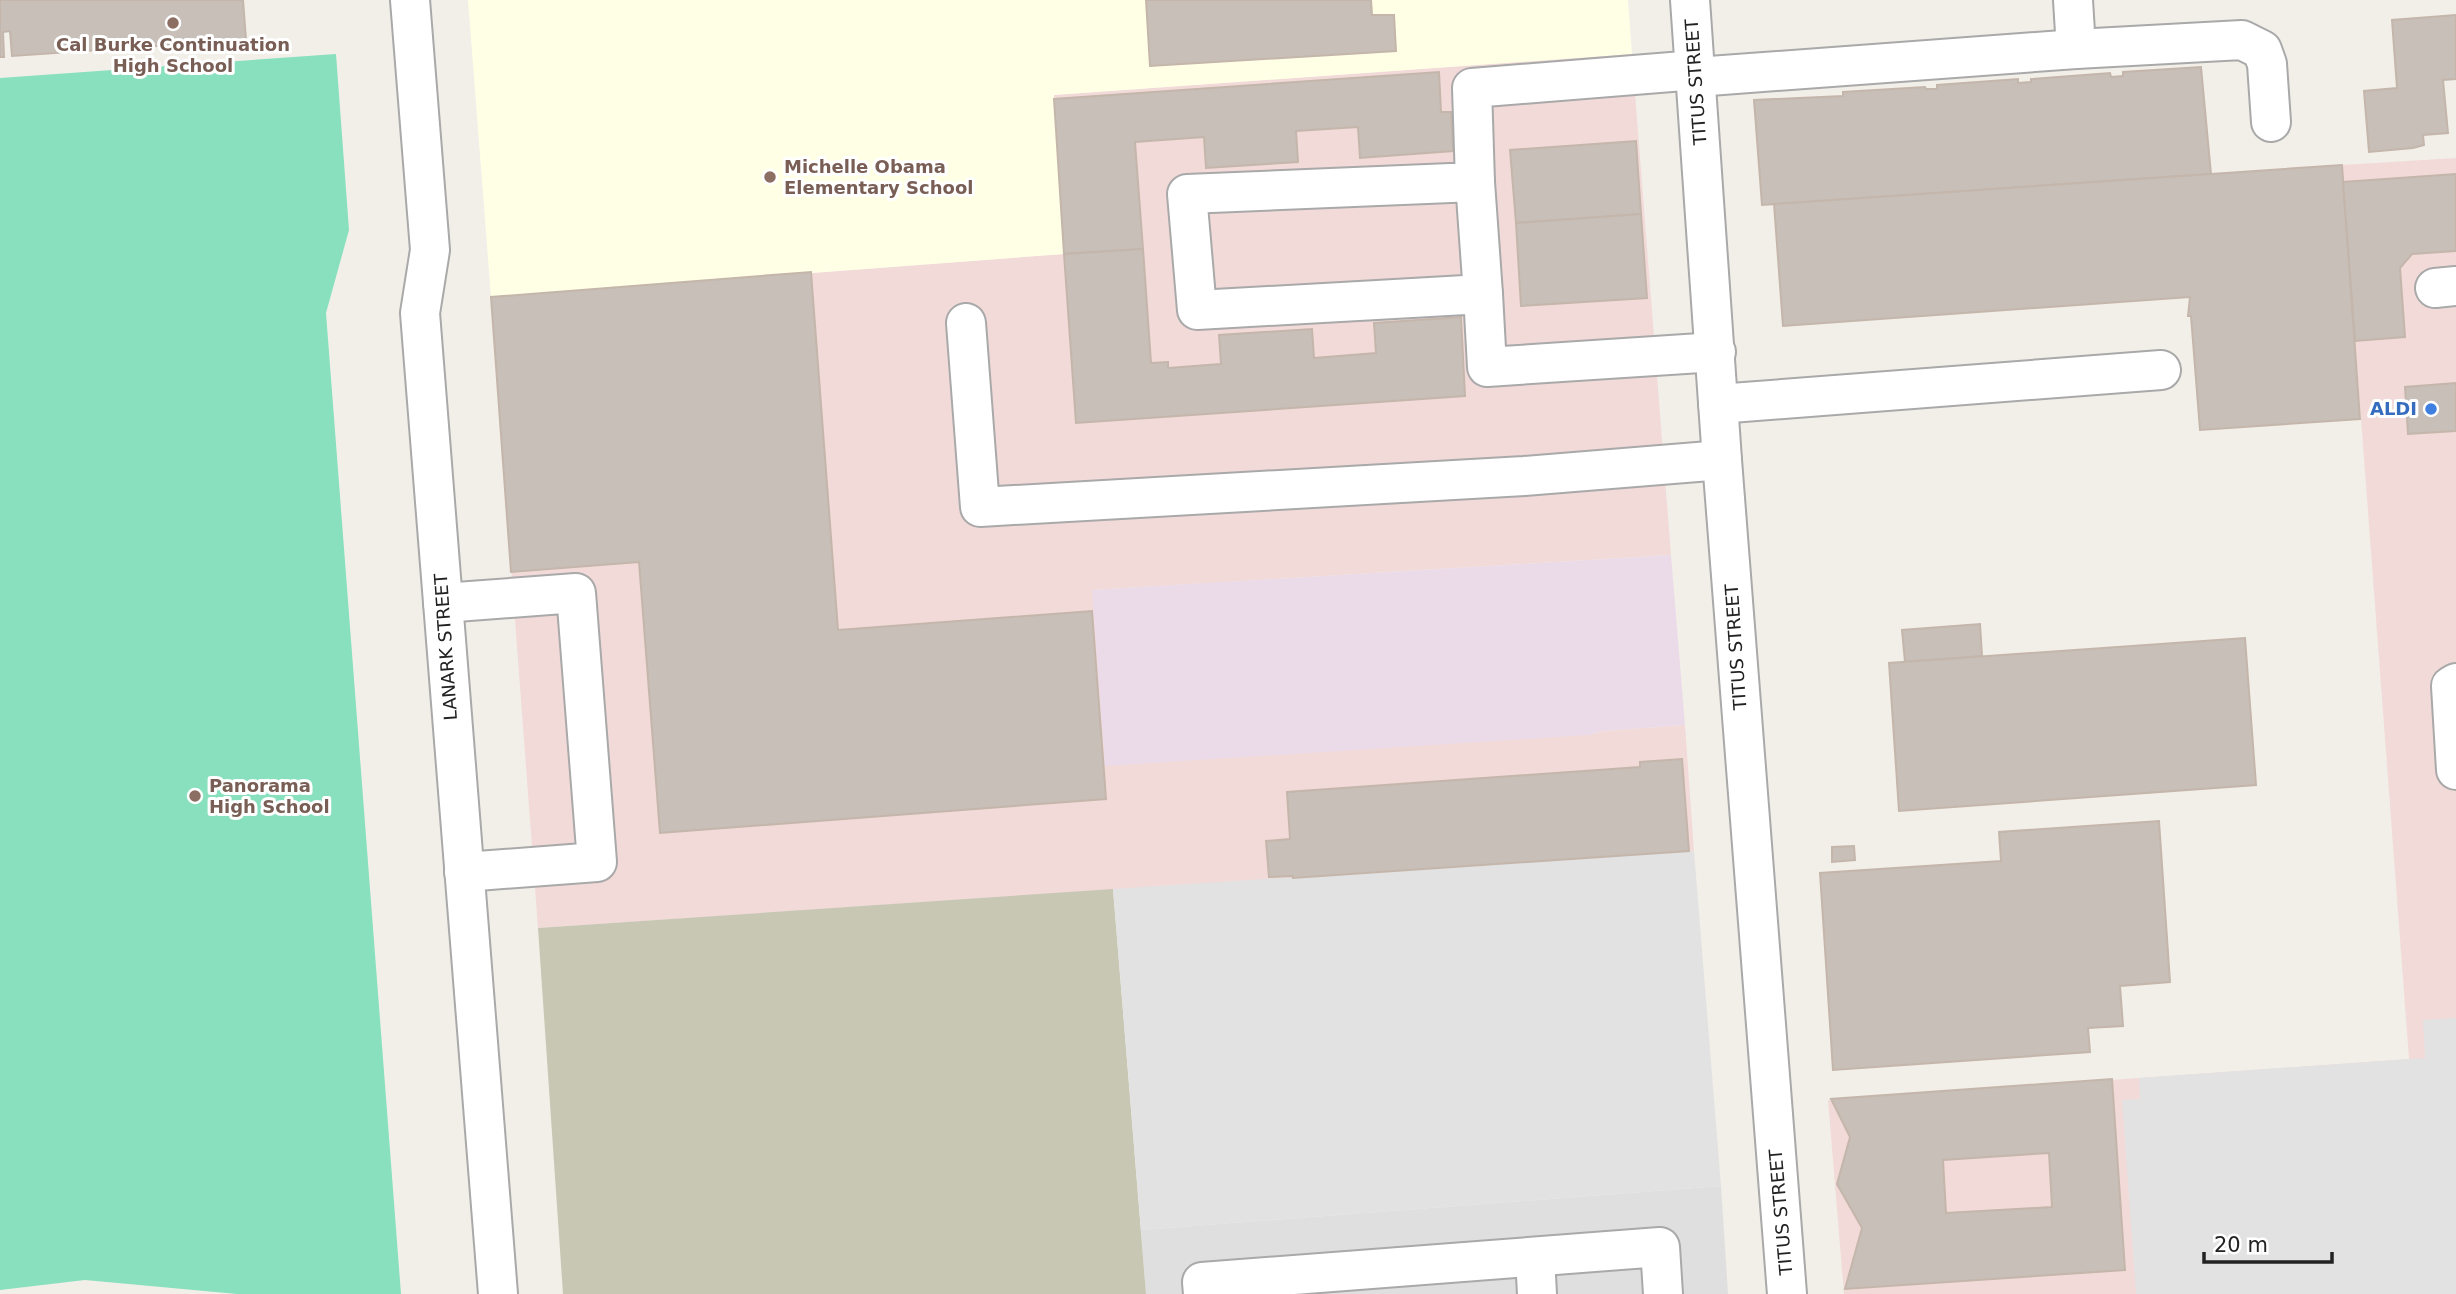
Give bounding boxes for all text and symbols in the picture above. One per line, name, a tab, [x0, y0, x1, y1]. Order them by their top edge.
marker: Cal Burke Continuation High School	[165, 15, 181, 31]
street label: TITUS STREET	[1681, 17, 1710, 147]
place label: Cal Burke Continuation High School	[56, 34, 290, 76]
place label: Michelle Obama Elementary School	[784, 156, 973, 198]
marker: Michelle Obama Elementary School	[762, 169, 778, 185]
place label: ALDI	[2370, 398, 2417, 419]
marker: ALDI	[2423, 401, 2439, 417]
street label: LANARK STREET	[430, 572, 461, 721]
street label: TITUS STREET	[1721, 582, 1750, 712]
place label: Panorama High School	[209, 775, 330, 817]
marker: Panorama High School	[187, 788, 203, 804]
street label: TITUS STREET	[1764, 1147, 1797, 1277]
scale bar	[2204, 1220, 2332, 1264]
text: 20 m	[2214, 1233, 2268, 1257]

